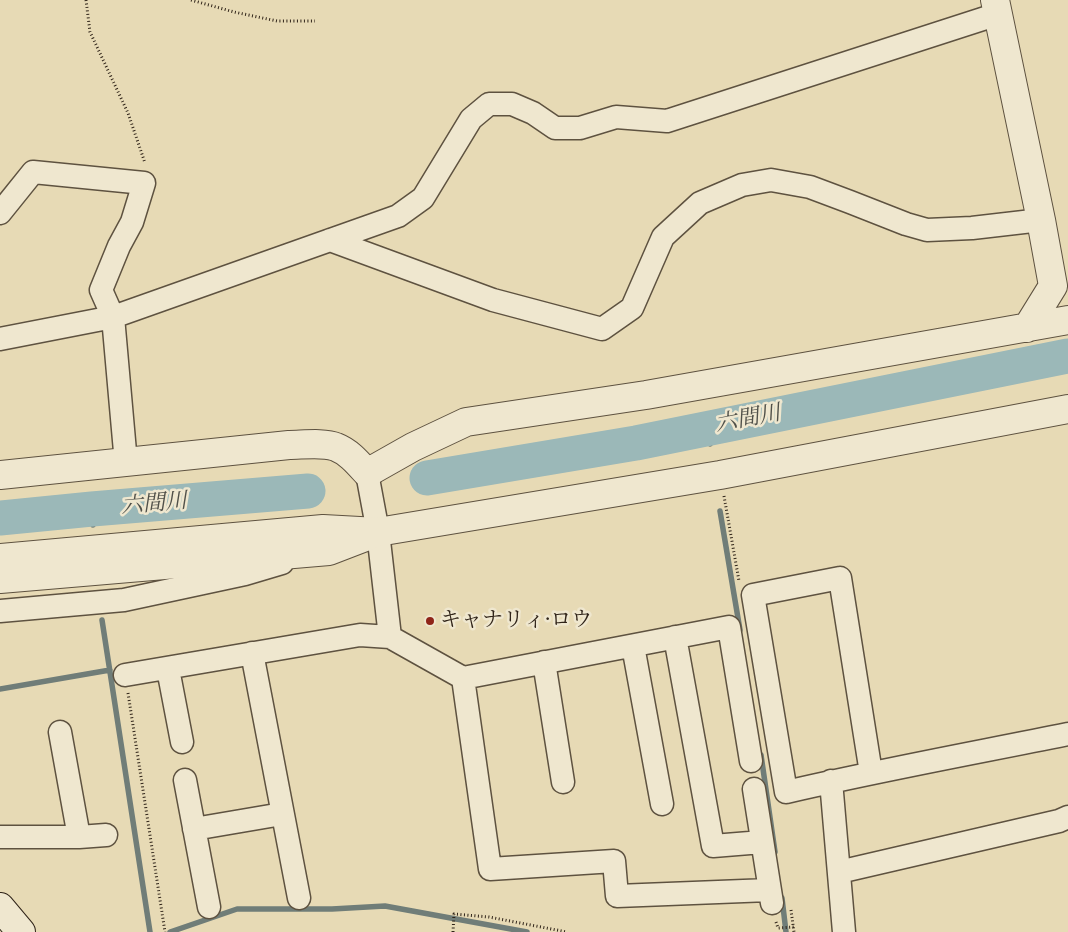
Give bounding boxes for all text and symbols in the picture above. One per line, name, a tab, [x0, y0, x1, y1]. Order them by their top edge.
water label: 六間川	[713, 401, 783, 439]
water label: 六間川	[120, 489, 188, 521]
place label: キャナリィ·ロウ	[440, 608, 592, 634]
marker: キャナリィ·ロウ	[424, 615, 436, 627]

